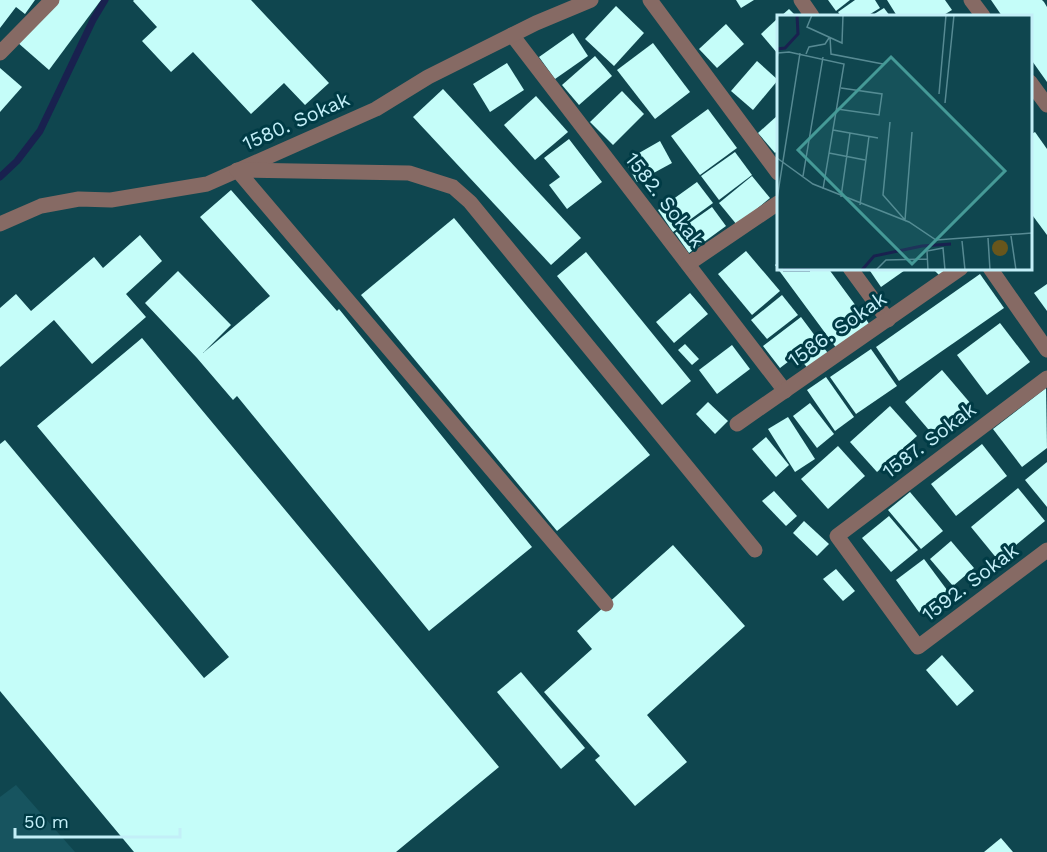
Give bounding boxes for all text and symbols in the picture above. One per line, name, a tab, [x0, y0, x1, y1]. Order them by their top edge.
inset map	[777, 15, 1032, 270]
street label: 1580. Sokak	[239, 87, 353, 155]
street label: 1582. Sokak	[620, 148, 710, 252]
street label: 1586. Sokak	[783, 286, 891, 372]
street label: 1587. Sokak	[877, 397, 981, 483]
street label: 1592. Sokak	[917, 538, 1023, 626]
scale bar	[15, 801, 180, 839]
text: 50 m	[24, 811, 69, 832]

